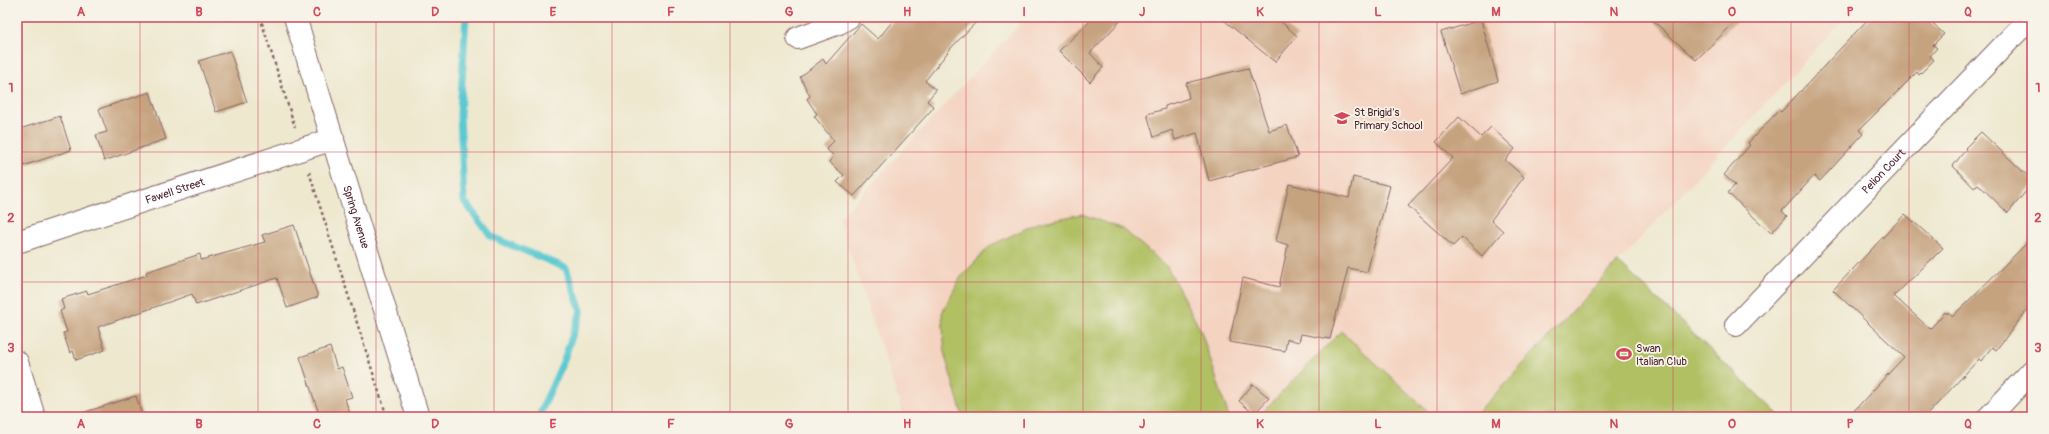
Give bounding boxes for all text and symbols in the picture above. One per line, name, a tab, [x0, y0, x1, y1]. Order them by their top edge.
text: A	[77, 4, 86, 20]
text: B	[195, 4, 203, 20]
text: C	[313, 4, 321, 20]
text: D	[431, 4, 439, 20]
text: E	[550, 4, 557, 20]
text: F	[667, 4, 675, 20]
text: G	[785, 4, 794, 20]
text: H	[903, 4, 911, 20]
text: I	[1022, 4, 1026, 20]
text: J	[1139, 4, 1145, 20]
text: K	[1256, 4, 1264, 20]
text: L	[1374, 4, 1382, 20]
text: M	[1491, 4, 1501, 20]
text: N	[1610, 4, 1619, 20]
text: O	[1728, 4, 1737, 20]
text: P	[1846, 4, 1854, 20]
text: Q	[1964, 4, 1972, 20]
text: 1	[8, 80, 14, 96]
text: 1	[2035, 80, 2041, 96]
place label: St Brigid's Primary School	[1354, 106, 1423, 132]
school or university icon: St Brigid's Primary School	[1333, 109, 1351, 127]
street label: Pelion Court	[1859, 146, 1908, 196]
street label: Fawell Street	[144, 175, 207, 206]
street label: Spring Avenue	[341, 184, 372, 250]
text: 2	[7, 210, 15, 226]
text: 2	[2034, 210, 2042, 226]
text: 3	[7, 340, 15, 356]
text: 3	[2034, 340, 2042, 356]
place label: Swan Italian Club	[1636, 342, 1687, 368]
sports icon: Swan Italian Club	[1615, 345, 1633, 363]
text: A	[77, 416, 86, 432]
text: B	[195, 416, 203, 432]
text: C	[313, 416, 321, 432]
text: D	[431, 416, 439, 432]
text: E	[550, 416, 557, 432]
text: F	[667, 416, 675, 432]
text: G	[785, 416, 794, 432]
text: H	[903, 416, 911, 432]
text: I	[1022, 416, 1026, 432]
text: J	[1139, 416, 1145, 432]
text: K	[1256, 416, 1264, 432]
text: L	[1374, 416, 1382, 432]
text: M	[1491, 416, 1501, 432]
text: N	[1610, 416, 1619, 432]
text: O	[1728, 416, 1737, 432]
text: P	[1846, 416, 1854, 432]
text: Q	[1964, 416, 1972, 432]

